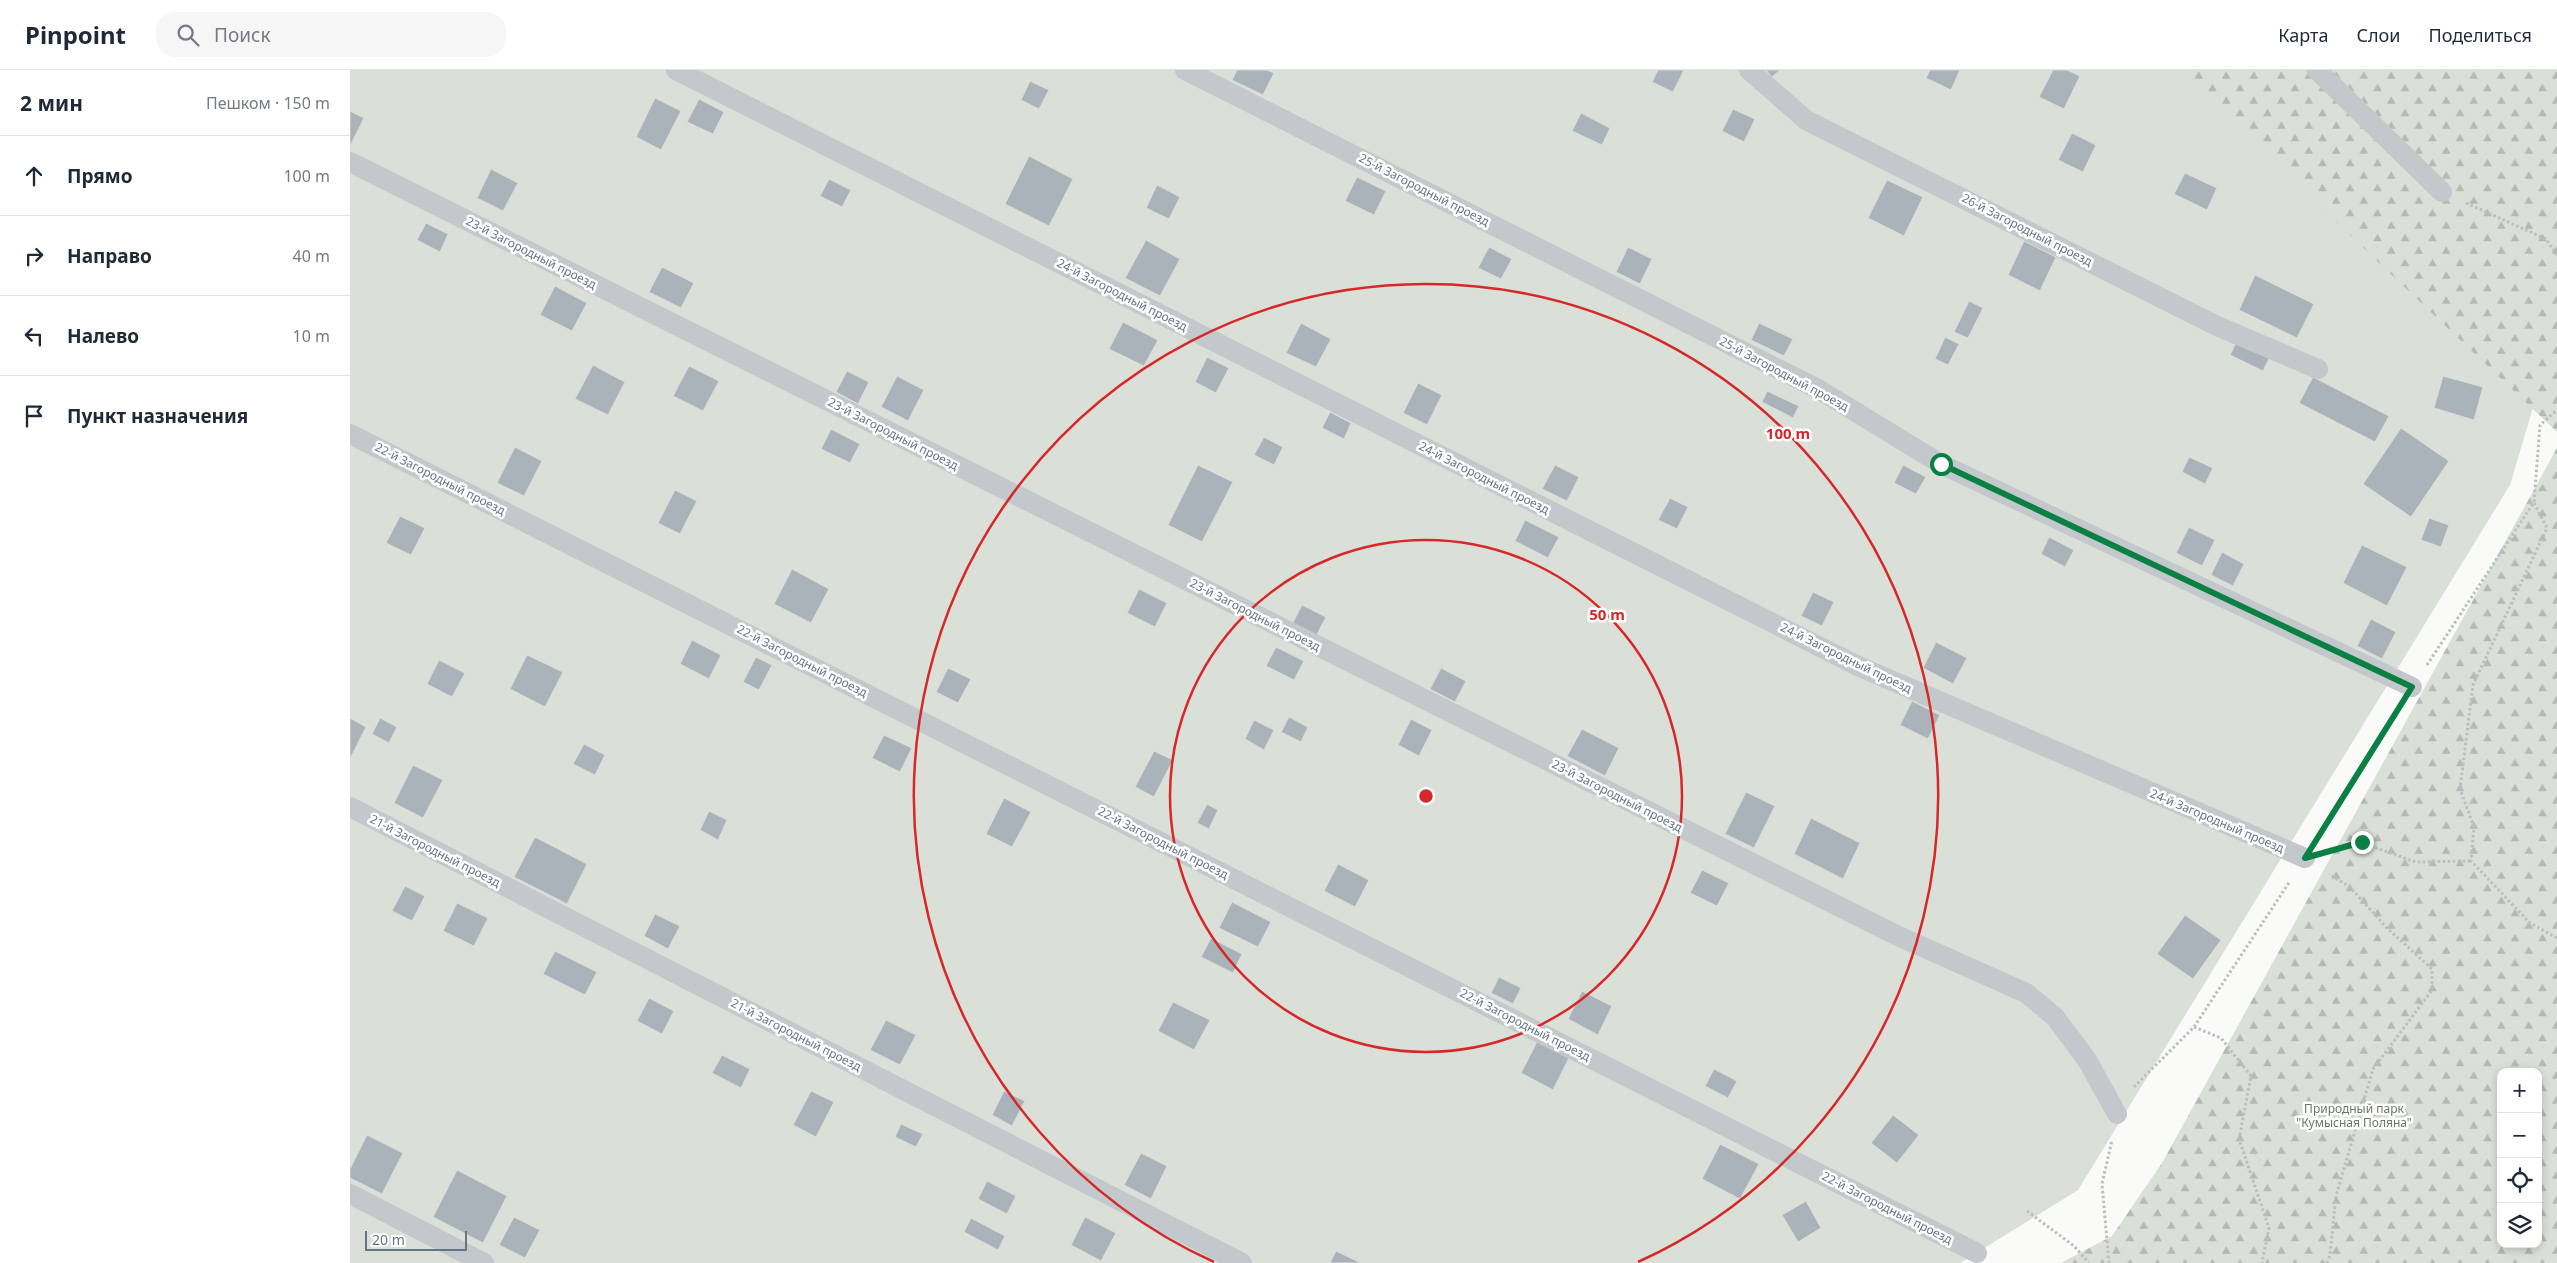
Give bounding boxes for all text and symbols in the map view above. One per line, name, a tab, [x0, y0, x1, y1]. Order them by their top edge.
search box	[156, 12, 506, 57]
text: Pinpoint	[25, 18, 126, 51]
icon: search	[174, 21, 202, 49]
text: Поиск	[214, 22, 271, 48]
text: Карта	[2278, 23, 2328, 47]
text: Слои	[2356, 23, 2400, 47]
text: Поделиться	[2428, 23, 2532, 47]
text: 2 мин	[20, 89, 83, 117]
text: Пешком · 150 m	[206, 92, 330, 114]
street label: 25-й Загородный проезд	[1356, 149, 1493, 230]
icon: ahead	[20, 162, 48, 190]
text: Прямо	[67, 163, 133, 189]
text: 100 m	[283, 165, 330, 187]
street label: 26-й Загородный проезд	[1959, 189, 2096, 270]
street label: 23-й Загородный проезд	[463, 212, 600, 293]
icon: right	[20, 242, 48, 270]
text: Направо	[67, 243, 152, 269]
text: 40 m	[293, 245, 330, 267]
street label: 24-й Загородный проезд	[1054, 254, 1191, 335]
icon: left	[20, 322, 48, 350]
text: Налево	[67, 323, 139, 349]
text: 10 m	[293, 325, 330, 347]
street label: 25-й Загородный проезд	[1717, 332, 1852, 415]
street label: 23-й Загородный проезд	[825, 393, 962, 474]
icon: arrive	[20, 402, 48, 430]
text: Пункт назначения	[67, 403, 248, 429]
text: 100 m	[1766, 423, 1810, 443]
street label: 24-й Загородный проезд	[1416, 437, 1553, 518]
street label: 22-й Загородный проезд	[372, 438, 509, 519]
route start	[1930, 453, 1953, 476]
street label: 23-й Загородный проезд	[1187, 574, 1324, 655]
text: 50 m	[1589, 604, 1625, 624]
street label: 24-й Загородный проезд	[1778, 618, 1915, 697]
street label: 22-й Загородный проезд	[734, 620, 871, 701]
street label: 23-й Загородный проезд	[1549, 755, 1686, 836]
street label: 24-й Загородный проезд	[2148, 785, 2288, 857]
centre of rings	[1417, 787, 1435, 805]
street label: 22-й Загородный проезд	[1095, 802, 1232, 883]
street label: 21-й Загородный проезд	[367, 810, 504, 891]
route end	[2351, 831, 2374, 854]
street label: 22-й Загородный проезд	[1457, 984, 1594, 1065]
street label: 21-й Загородный проезд	[728, 994, 865, 1075]
map controls	[2497, 1068, 2542, 1248]
button: +	[2497, 1068, 2542, 1113]
park label: Природный парк "Кумысная Поляна"	[2296, 1100, 2412, 1131]
button: −	[2497, 1113, 2542, 1158]
button: locate	[2497, 1158, 2542, 1203]
street label: 22-й Загородный проезд	[1819, 1167, 1956, 1248]
button: layers	[2497, 1203, 2542, 1248]
scale bar	[365, 1228, 468, 1251]
text: 20 m	[372, 1230, 405, 1249]

